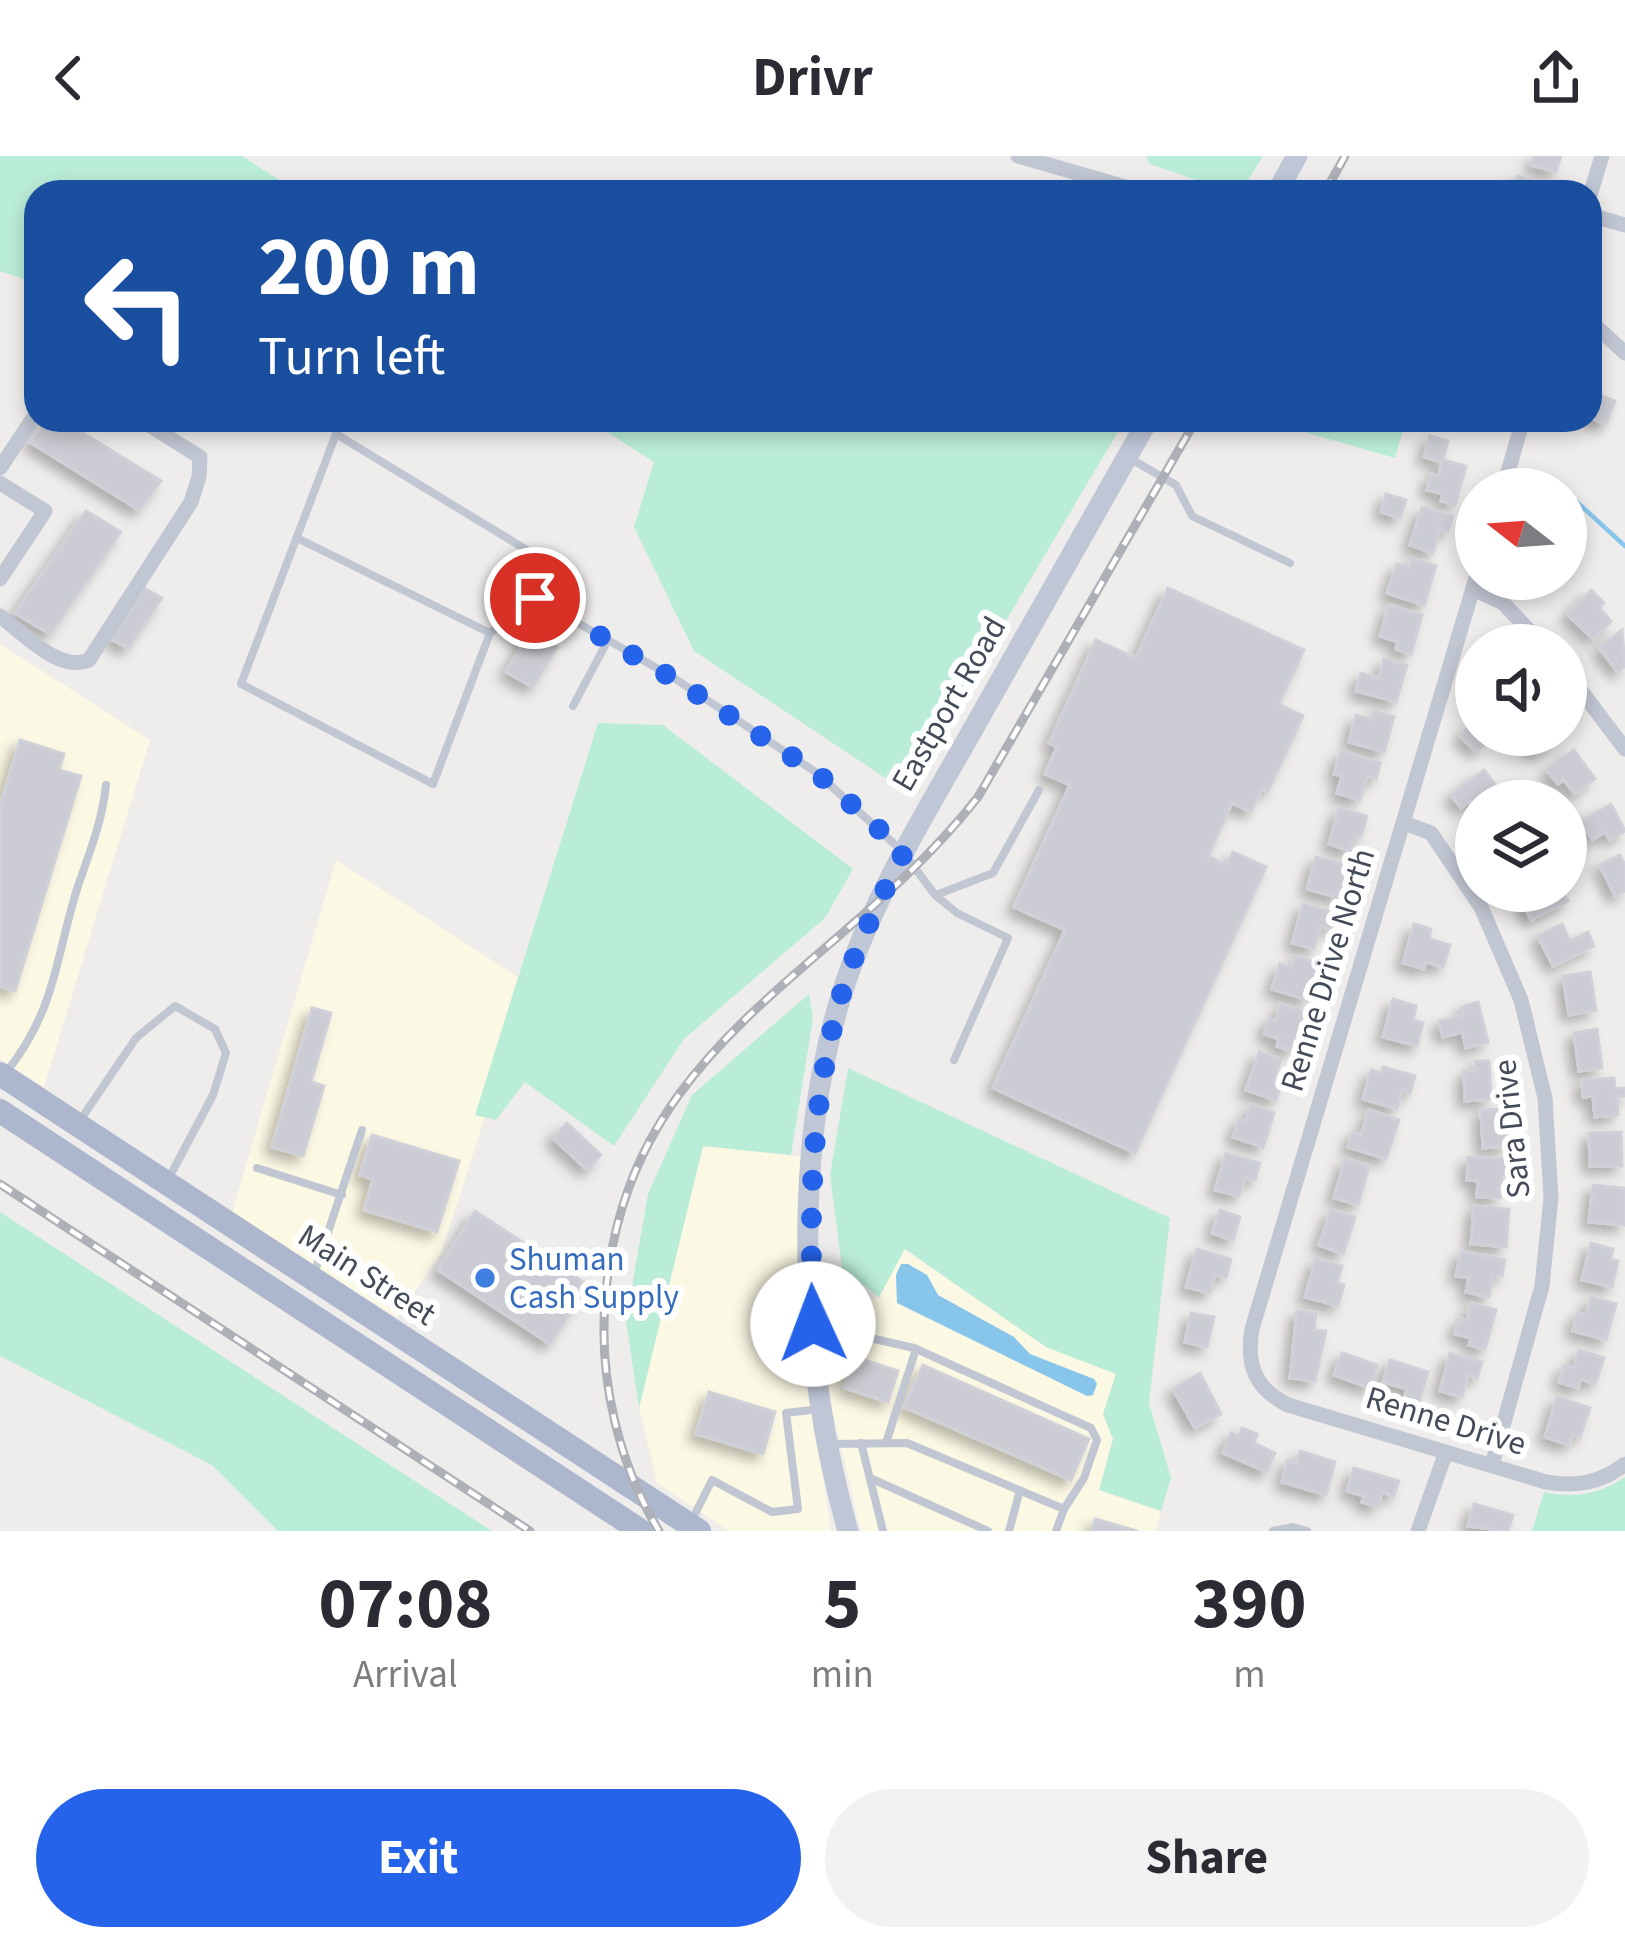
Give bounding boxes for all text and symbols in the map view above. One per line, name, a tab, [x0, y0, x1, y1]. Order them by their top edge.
text: Drivr	[752, 40, 873, 117]
icon: back	[36, 45, 102, 111]
icon: share	[1523, 45, 1589, 111]
text: 200 m	[258, 208, 480, 328]
icon: left	[60, 228, 216, 384]
text: Turn left	[258, 319, 445, 396]
north arrow	[1455, 468, 1587, 600]
map controls	[1455, 468, 1587, 912]
pin	[484, 547, 586, 649]
icon: arrive	[502, 565, 568, 631]
street label: Eastport Road	[880, 608, 1018, 800]
button: sound	[1455, 624, 1587, 756]
button: layers	[1455, 780, 1587, 912]
street label: Renne Drive North	[1269, 843, 1387, 1097]
street label: Sara Drive	[1481, 1057, 1543, 1201]
street label: Main Street	[289, 1213, 445, 1337]
place label: Shuman Cash Supply	[509, 1236, 679, 1321]
position arrow	[750, 1261, 876, 1387]
marker: Shuman Cash Supply	[472, 1265, 498, 1291]
street label: Renne Drive	[1360, 1374, 1532, 1468]
text: 07:08	[319, 1553, 492, 1656]
text: 5	[823, 1553, 861, 1656]
text: 390	[1192, 1553, 1307, 1656]
text: Arrival	[353, 1647, 458, 1703]
text: min	[811, 1647, 874, 1703]
text: m	[1233, 1647, 1266, 1703]
button: Exit	[36, 1789, 801, 1927]
button: Share	[825, 1789, 1589, 1927]

